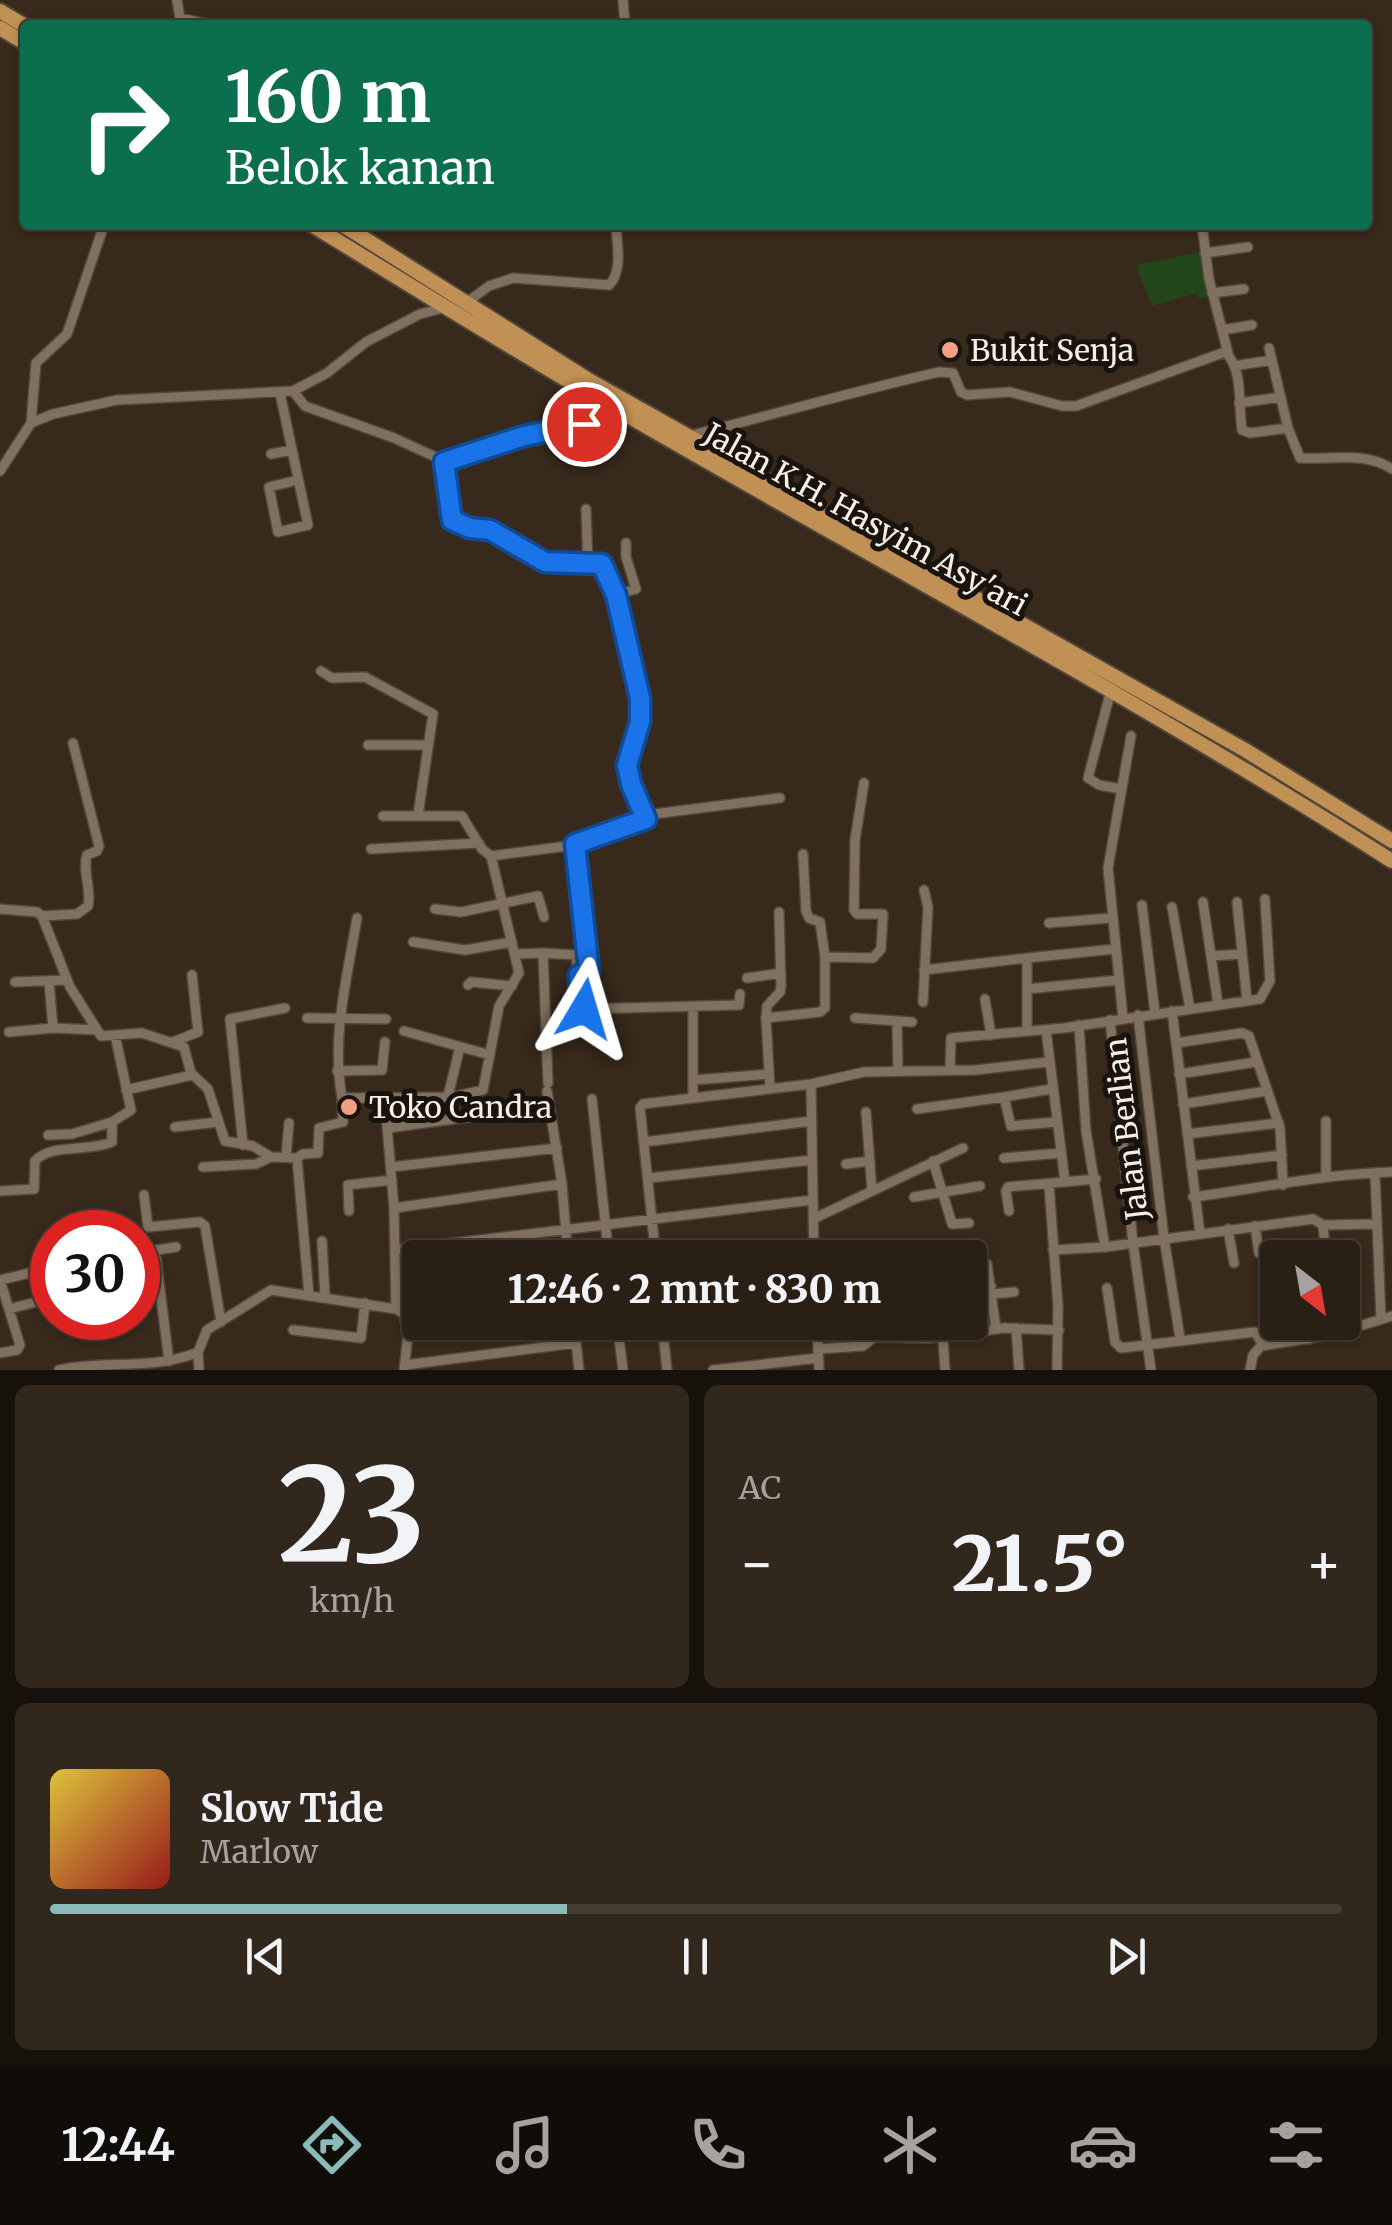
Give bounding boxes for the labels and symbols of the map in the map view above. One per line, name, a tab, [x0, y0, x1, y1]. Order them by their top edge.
place label: Bukit Senja	[970, 331, 1134, 369]
marker: Bukit Senja	[939, 339, 961, 361]
pin	[542, 382, 627, 467]
street label: Jalan K.H. Hasyim Asy'ari	[697, 414, 1034, 624]
position arrow	[532, 957, 636, 1061]
street label: Jalan Berlian	[1096, 1036, 1156, 1223]
place label: Toko Candra	[369, 1088, 552, 1126]
marker: Toko Candra	[338, 1096, 360, 1118]
speed limit sign: 30	[30, 1210, 160, 1340]
north arrow	[1260, 1240, 1360, 1340]

